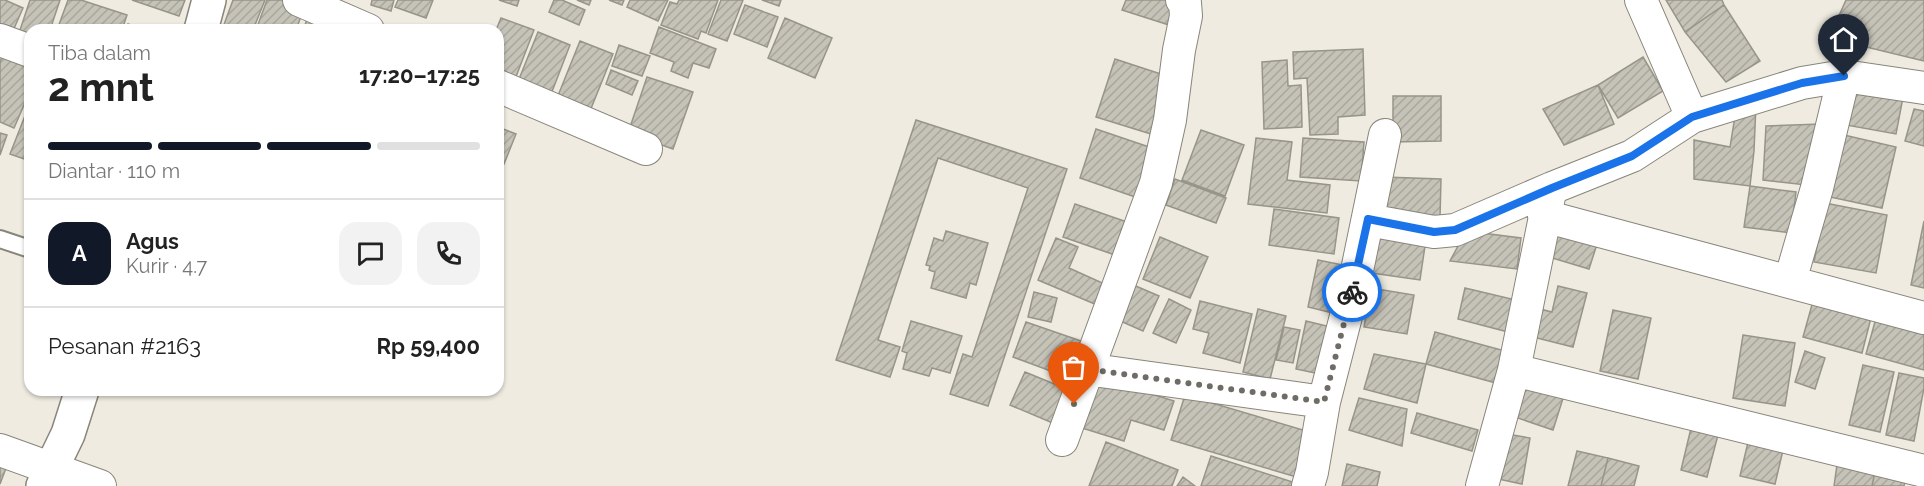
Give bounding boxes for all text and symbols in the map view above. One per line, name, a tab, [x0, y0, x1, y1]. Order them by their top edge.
pin	[1818, 14, 1869, 76]
icon: home	[1827, 23, 1860, 56]
text: Tiba dalam	[48, 41, 151, 65]
text: 17:20–17:25	[359, 62, 480, 88]
text: 2 mnt	[48, 64, 154, 110]
text: Diantar · 110 m	[48, 159, 180, 183]
button: chat	[339, 222, 402, 285]
button: phone	[417, 222, 480, 285]
text: Agus	[126, 228, 179, 254]
text: A	[72, 240, 87, 266]
text: Kurir · 4.7	[126, 254, 207, 278]
courier	[1322, 262, 1382, 322]
icon: bike	[1336, 276, 1369, 309]
text: Pesanan #2163	[48, 333, 201, 359]
text: Rp 59,400	[376, 333, 480, 359]
pin	[1048, 342, 1099, 404]
icon: bag	[1057, 351, 1090, 384]

